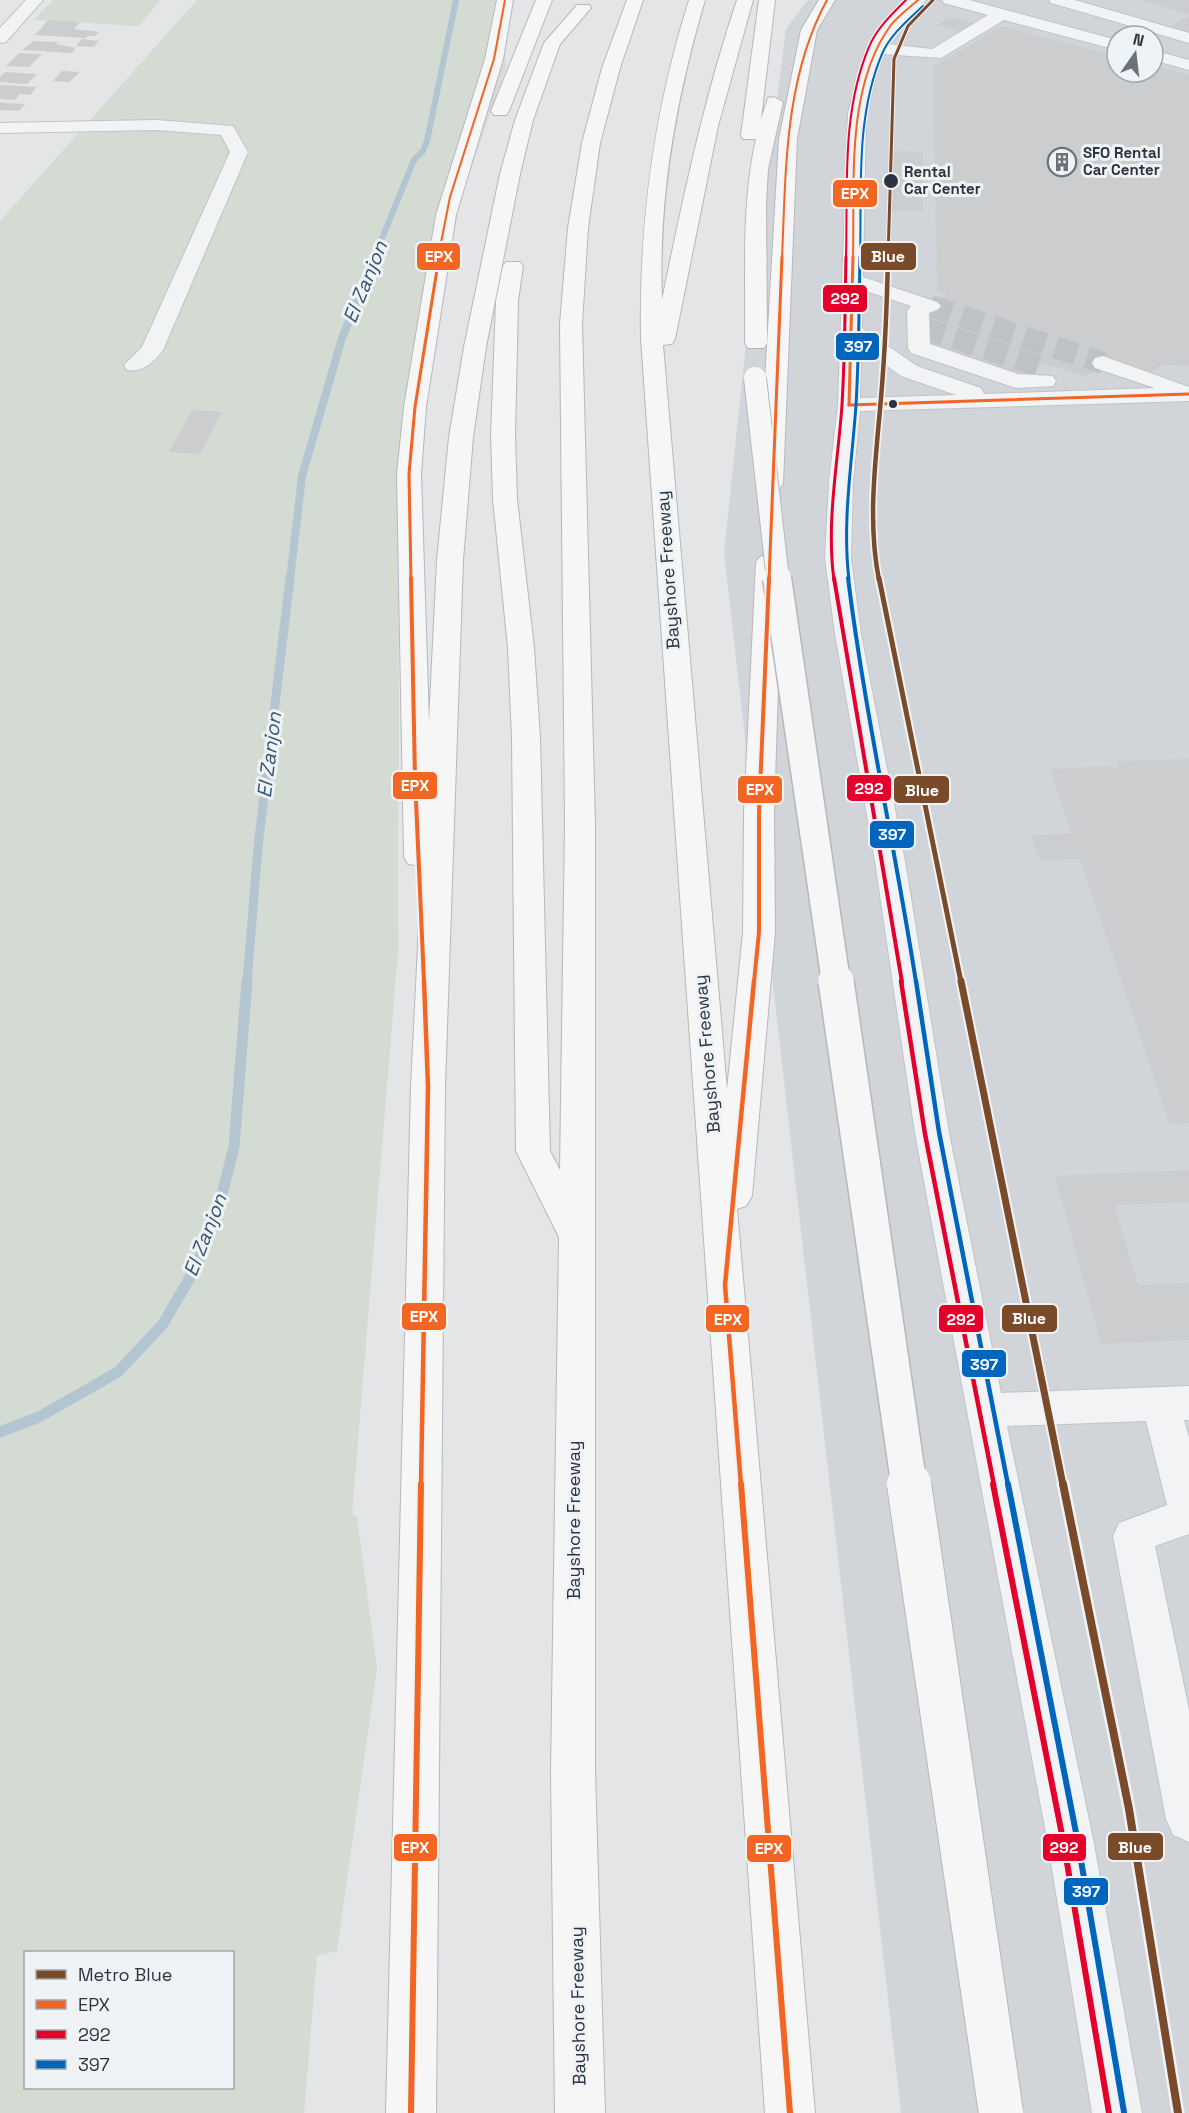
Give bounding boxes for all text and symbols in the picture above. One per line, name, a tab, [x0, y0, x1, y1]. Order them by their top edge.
north arrow	[1105, 24, 1165, 84]
text: N	[1131, 28, 1146, 51]
place label: SFO Rental Car Center	[1083, 143, 1161, 179]
building icon: SFO Rental Car Center	[1046, 146, 1078, 178]
place label: Rental Car Center	[904, 162, 981, 198]
marker: Rental Car Center	[882, 172, 900, 190]
line badge: EPX	[832, 179, 878, 208]
text: EPX	[841, 183, 869, 204]
water label: El Zanjon	[337, 237, 393, 327]
line badge: EPX	[416, 242, 461, 271]
line badge: Blue	[860, 242, 917, 271]
text: EPX	[425, 246, 453, 267]
text: Blue	[871, 246, 905, 267]
line badge: 292	[822, 284, 868, 313]
text: 292	[831, 288, 859, 309]
line badge: 397	[835, 332, 880, 361]
text: 397	[844, 336, 872, 357]
unlabelled marker	[887, 398, 899, 410]
street label: Bayshore Freeway	[650, 490, 685, 650]
water label: El Zanjon	[251, 710, 287, 799]
line badge: EPX	[392, 771, 438, 800]
line badge: 292	[846, 774, 892, 802]
text: EPX	[401, 775, 429, 796]
line badge: EPX	[737, 775, 783, 804]
line badge: Blue	[893, 775, 950, 804]
text: 292	[855, 778, 883, 799]
text: EPX	[746, 779, 774, 800]
text: Blue	[905, 780, 939, 801]
line badge: 397	[869, 820, 915, 849]
text: 397	[878, 824, 906, 845]
street label: Bayshore Freeway	[688, 974, 725, 1134]
water label: El Zanjon	[177, 1189, 233, 1280]
line badge: EPX	[401, 1302, 447, 1331]
line badge: EPX	[705, 1304, 750, 1333]
line badge: 292	[938, 1304, 984, 1333]
line badge: Blue	[1001, 1304, 1058, 1333]
text: EPX	[410, 1306, 438, 1327]
text: Blue	[1012, 1308, 1046, 1329]
text: EPX	[714, 1309, 742, 1330]
text: 292	[947, 1309, 975, 1330]
line badge: 397	[961, 1349, 1007, 1378]
text: 397	[970, 1354, 998, 1375]
street label: Bayshore Freeway	[562, 1440, 585, 1600]
line badge: Blue	[1107, 1832, 1164, 1861]
line badge: EPX	[393, 1833, 438, 1862]
line badge: 292	[1042, 1833, 1087, 1862]
line badge: EPX	[746, 1834, 792, 1863]
text: EPX	[401, 1837, 429, 1858]
text: 292	[1050, 1837, 1078, 1858]
text: Blue	[1118, 1837, 1152, 1858]
text: EPX	[755, 1838, 783, 1859]
line badge: 397	[1063, 1877, 1109, 1906]
text: 397	[1072, 1881, 1100, 1902]
street label: Bayshore Freeway	[565, 1926, 590, 2086]
legend	[24, 1951, 234, 2089]
text: Metro Blue	[78, 1963, 172, 1986]
text: EPX	[78, 1993, 110, 2016]
text: 292	[78, 2023, 111, 2046]
text: 397	[78, 2053, 110, 2076]

